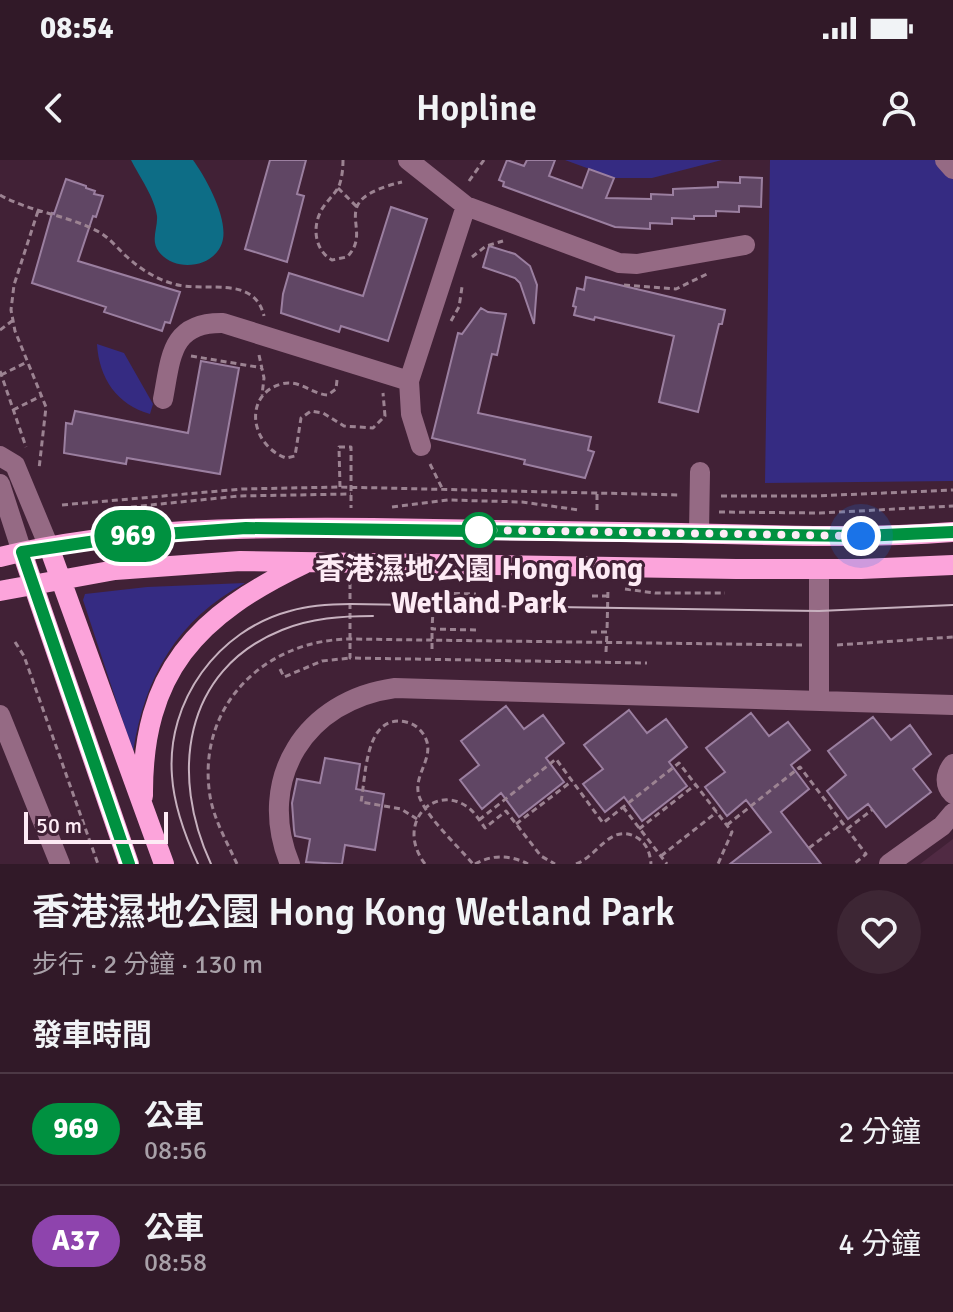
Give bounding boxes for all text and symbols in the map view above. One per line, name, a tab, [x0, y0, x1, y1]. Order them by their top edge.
text: 08:54	[40, 10, 114, 47]
icon: back	[32, 86, 76, 130]
text: Hopline	[416, 86, 537, 131]
icon: person	[877, 86, 921, 130]
line badge: 969	[87, 510, 179, 562]
marker: 香港濕地公園 Hong Kong Wetland Park	[462, 513, 496, 547]
your location	[841, 516, 881, 556]
text: 969	[110, 519, 156, 553]
place label: 香港濕地公園 Hong Kong Wetland Park	[315, 551, 643, 622]
scale bar	[24, 808, 168, 844]
text: 50 m	[36, 812, 82, 839]
text: 香港濕地公園 Hong Kong Wetland Park	[32, 889, 675, 936]
button: heart	[837, 890, 921, 974]
text: 步行 · 2 分鐘 · 130 m	[32, 949, 263, 981]
text: 發車時間	[32, 1017, 152, 1054]
text: 公車	[144, 1098, 204, 1135]
text: 969	[53, 1112, 99, 1146]
text: 2 分鐘	[838, 1114, 921, 1151]
text: 08:56	[144, 1135, 207, 1167]
text: 公車	[144, 1210, 204, 1247]
text: A37	[52, 1224, 100, 1258]
text: 4 分鐘	[838, 1226, 921, 1263]
text: 08:58	[144, 1247, 207, 1279]

